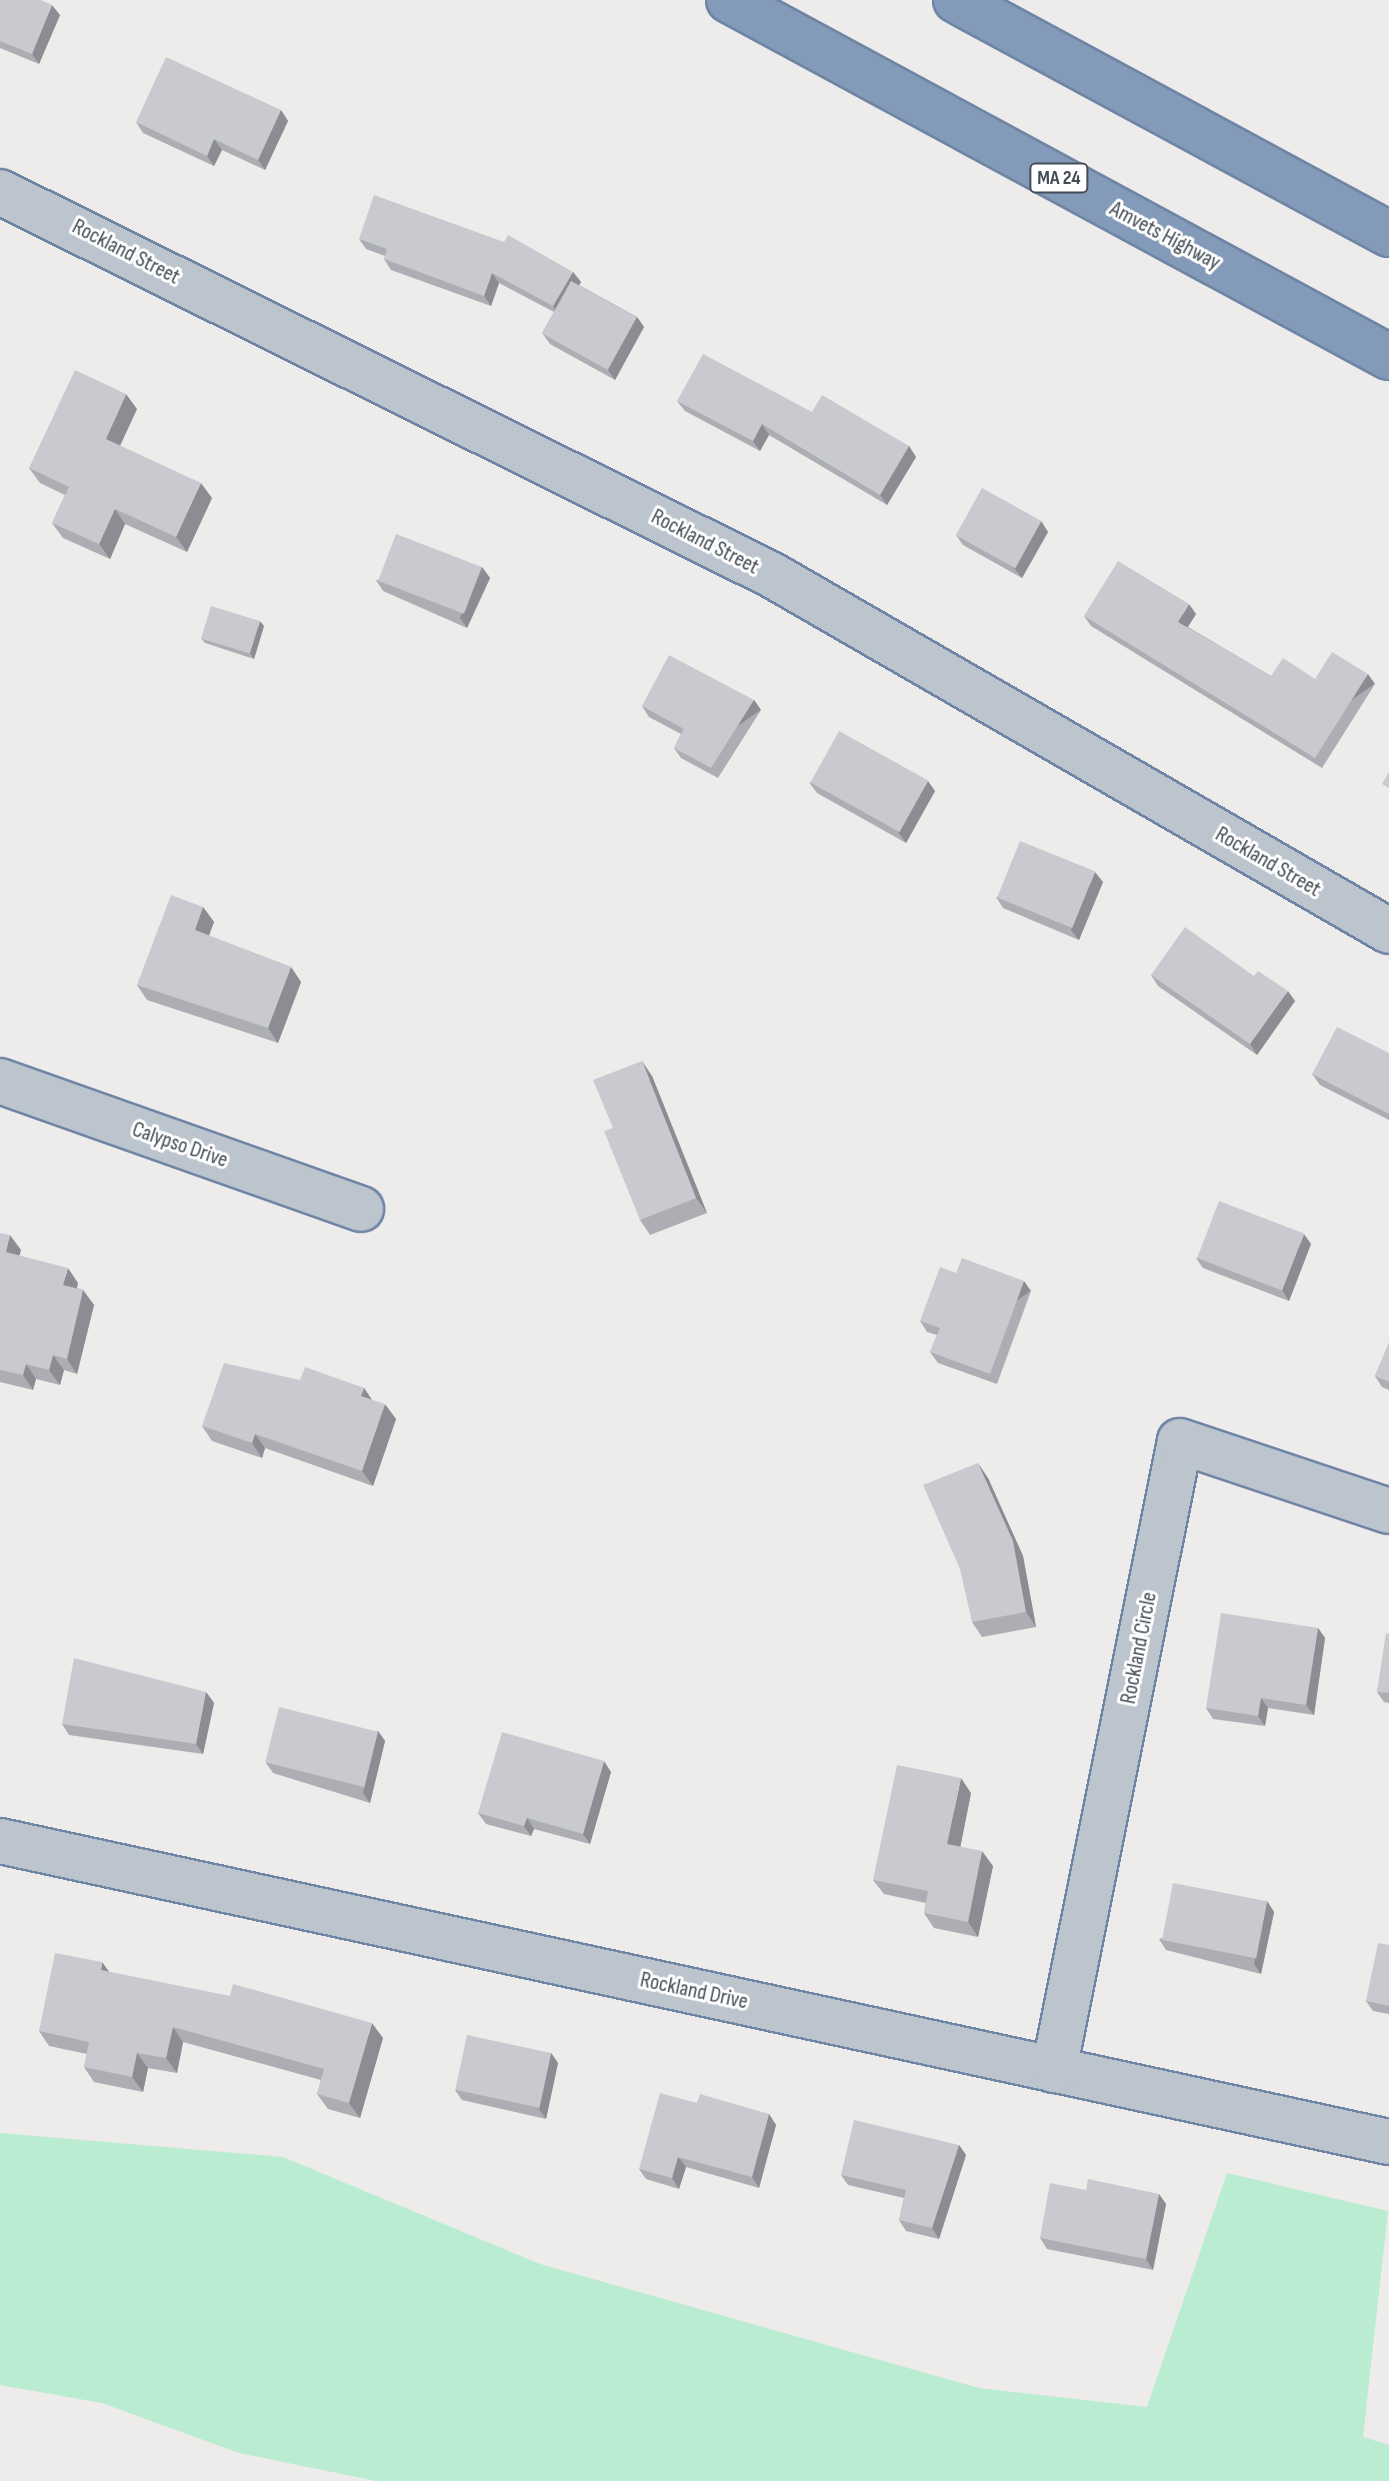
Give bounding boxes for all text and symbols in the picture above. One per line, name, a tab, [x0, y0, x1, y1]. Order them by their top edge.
road number: MA 24	[1029, 162, 1089, 194]
street label: Amvets Highway	[1105, 196, 1225, 276]
street label: Rockland Street	[68, 214, 184, 290]
street label: Rockland Street	[647, 504, 763, 580]
street label: Rockland Street	[1211, 821, 1325, 903]
street label: Calypso Drive	[129, 1116, 231, 1174]
street label: Rockland Circle	[1115, 1590, 1163, 1706]
street label: Rockland Drive	[638, 1967, 750, 2015]

